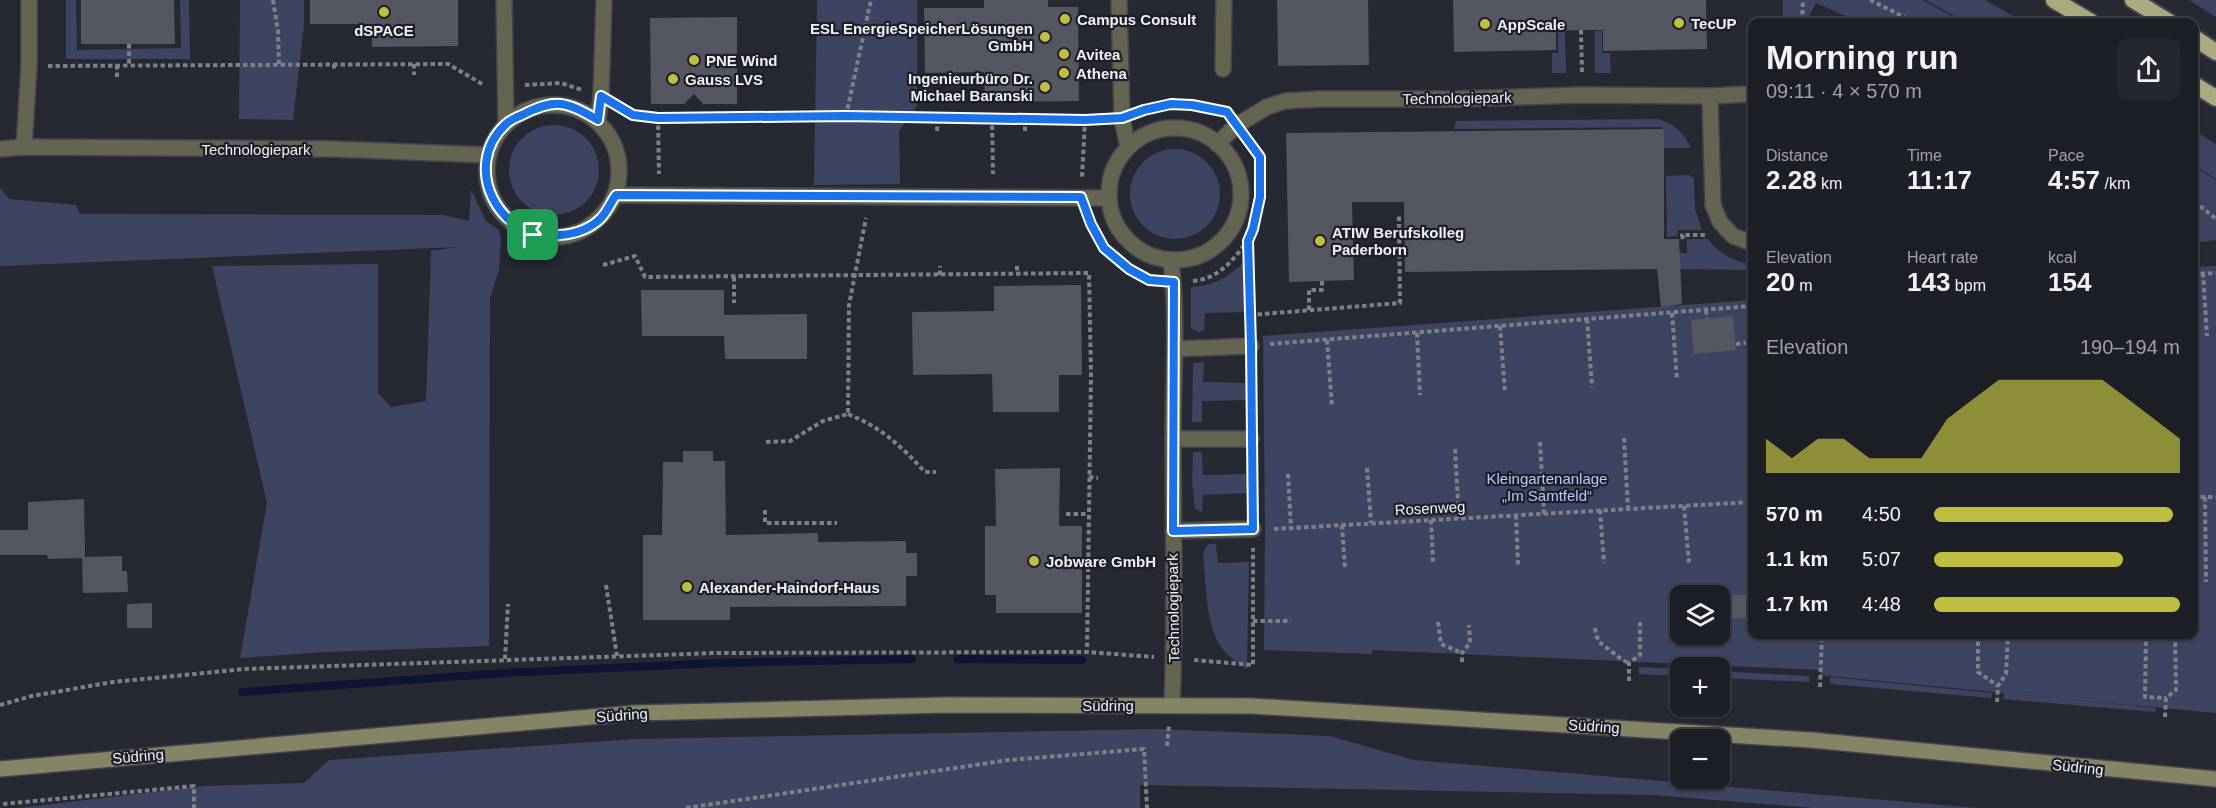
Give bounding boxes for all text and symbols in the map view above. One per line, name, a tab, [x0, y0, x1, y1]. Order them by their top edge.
marker: dSPACE	[377, 5, 391, 19]
place label: Campus Consult	[1077, 11, 1196, 28]
marker: Campus Consult	[1058, 12, 1072, 26]
place label: TecUP	[1691, 15, 1737, 32]
place label: AppScale	[1497, 16, 1565, 33]
marker: TecUP	[1672, 16, 1686, 30]
marker: AppScale	[1478, 17, 1492, 31]
place label: ESL EnergieSpeicherLösungen GmbH	[810, 20, 1033, 54]
place label: dSPACE	[354, 22, 414, 39]
marker: ESL EnergieSpeicherLösungen GmbH	[1038, 30, 1052, 44]
button: share	[2117, 38, 2180, 101]
text: Morning run	[1766, 39, 1958, 76]
place label: Avitea	[1076, 46, 1121, 63]
marker: Avitea	[1057, 47, 1071, 61]
place label: PNE Wind	[706, 52, 778, 69]
marker: PNE Wind	[687, 53, 701, 67]
place label: Athena	[1076, 65, 1127, 82]
marker: Athena	[1057, 66, 1071, 80]
place label: Ingenieurbüro Dr. Michael Baranski	[908, 70, 1033, 104]
place label: Gauss LVS	[685, 71, 763, 88]
marker: Gauss LVS	[666, 72, 680, 86]
marker: Ingenieurbüro Dr. Michael Baranski	[1038, 80, 1052, 94]
text: 09:11 · 4 × 570 m	[1766, 80, 1922, 102]
street label: Technologiepark	[1402, 89, 1512, 107]
street label: Technologiepark	[201, 141, 311, 158]
text: Distance	[1766, 147, 1828, 164]
text: Time	[1907, 147, 1942, 164]
text: Pace	[2048, 147, 2084, 164]
text: 2.28	[1766, 165, 1817, 195]
text: 11:17	[1907, 165, 1972, 195]
text: 4:57	[2048, 165, 2100, 195]
text: km	[1817, 175, 1842, 192]
text: /km	[2100, 175, 2130, 192]
pin	[507, 209, 558, 260]
icon: arrive	[516, 218, 549, 251]
place label: ATIW Berufskolleg Paderborn	[1332, 224, 1464, 258]
marker: ATIW Berufskolleg Paderborn	[1313, 234, 1327, 248]
text: Elevation	[1766, 249, 1832, 266]
text: Heart rate	[1907, 249, 1978, 266]
text: kcal	[2048, 249, 2076, 266]
text: 20	[1766, 267, 1795, 297]
text: 143	[1907, 267, 1950, 297]
text: 154	[2048, 267, 2091, 297]
text: m	[1795, 277, 1813, 294]
text: bpm	[1950, 277, 1986, 294]
text: Elevation	[1766, 336, 1848, 358]
text: 190–194 m	[2080, 336, 2180, 358]
park label: Kleingartenanlage „Im Samtfeld“	[1487, 470, 1607, 504]
street label: Rosenweg	[1394, 498, 1466, 518]
text: 570 m	[1766, 503, 1823, 525]
text: 4:50	[1862, 503, 1901, 525]
text: 1.1 km	[1766, 548, 1828, 570]
text: 5:07	[1862, 548, 1901, 570]
place label: Jobware GmbH	[1046, 553, 1156, 570]
street label: Technologiepark	[1164, 553, 1182, 663]
marker: Jobware GmbH	[1027, 554, 1041, 568]
place label: Alexander-Haindorf-Haus	[699, 579, 880, 596]
marker: Alexander-Haindorf-Haus	[680, 580, 694, 594]
map controls	[1670, 585, 1730, 789]
button: layers	[1670, 585, 1730, 645]
text: 1.7 km	[1766, 593, 1828, 615]
text: 4:48	[1862, 593, 1901, 615]
button: +	[1670, 657, 1730, 717]
street label: Südring	[1082, 697, 1134, 714]
street label: Südring	[596, 705, 648, 725]
street label: Südring	[1568, 716, 1620, 736]
button: −	[1670, 729, 1730, 789]
street label: Südring	[112, 745, 164, 767]
street label: Südring	[2051, 756, 2105, 778]

